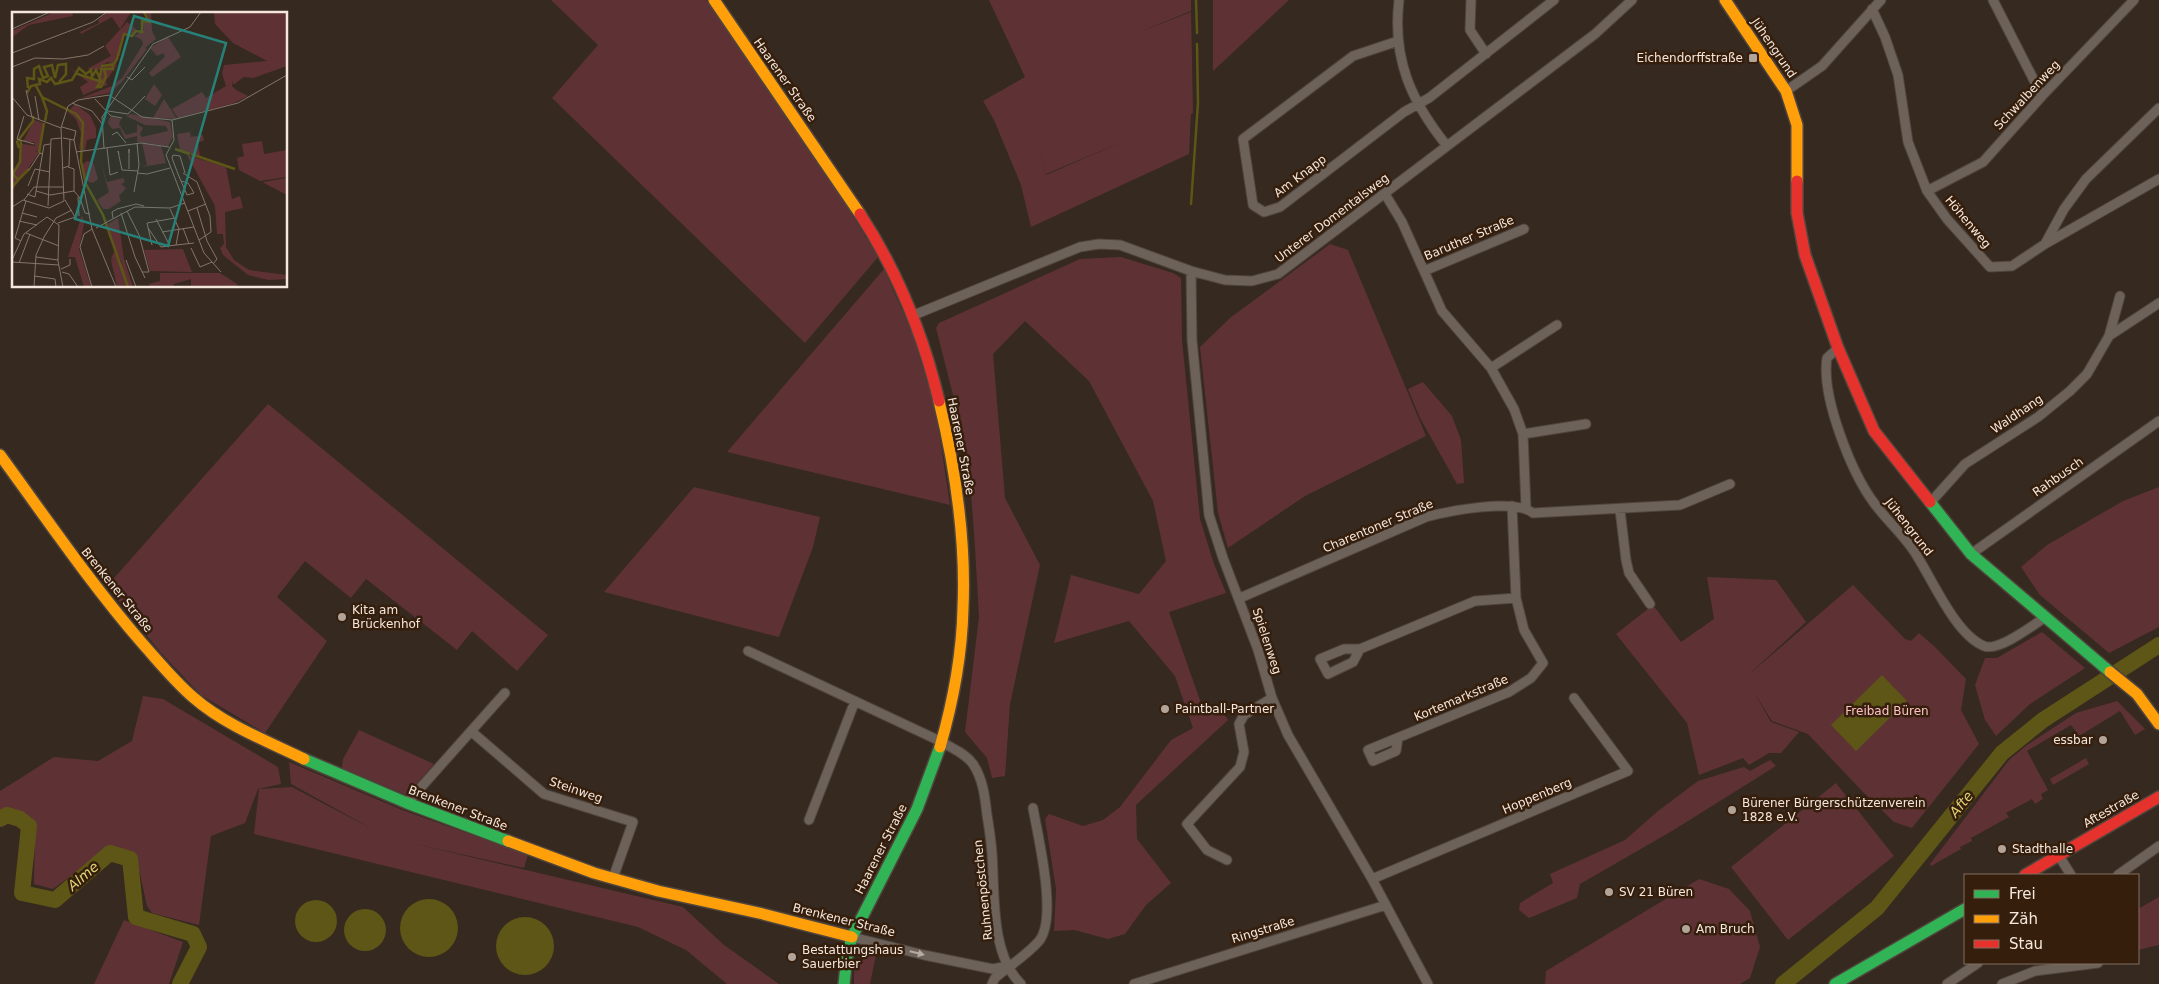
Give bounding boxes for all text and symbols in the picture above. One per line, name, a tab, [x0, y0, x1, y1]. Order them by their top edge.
inset map	[12, 12, 288, 288]
street label: Jühengrund	[1748, 15, 1799, 81]
street label: Haarener Straße	[751, 35, 819, 125]
place label: Eichendorffstraße	[1637, 51, 1743, 65]
marker: Eichendorffstraße	[1747, 52, 1759, 64]
street label: Schwalbenweg	[1991, 57, 2063, 133]
street label: Am Knapp	[1271, 152, 1329, 200]
street label: Unterer Domentalsweg	[1272, 171, 1392, 265]
street label: Höhenweg	[1942, 193, 1994, 251]
street label: Baruther Straße	[1422, 213, 1516, 263]
street label: Waldhang	[1988, 392, 2046, 436]
street label: Haarener Straße	[945, 396, 977, 496]
street label: Rahbusch	[2030, 454, 2086, 500]
street label: Jühengrund	[1882, 495, 1936, 559]
street label: Charentoner Straße	[1321, 496, 1435, 556]
street label: Brenkener Straße	[78, 545, 156, 635]
place label: Kita am Brückenhof	[352, 603, 421, 631]
street label: Spielenweg	[1250, 606, 1284, 676]
marker: Kita am Brückenhof	[336, 611, 348, 623]
street label: Kortemarkstraße	[1412, 672, 1510, 724]
place label: Paintball-Partner	[1175, 702, 1274, 716]
marker: Paintball-Partner	[1159, 703, 1171, 715]
park label: Freibad Büren	[1845, 704, 1929, 718]
place label: essbar	[2053, 733, 2093, 747]
marker: essbar	[2097, 734, 2109, 746]
street label: Steinweg	[547, 774, 605, 806]
street label: Hoppenberg	[1500, 775, 1574, 817]
street label: Brenkener Straße	[406, 783, 510, 833]
street label: Aftestraße	[2081, 787, 2141, 831]
water label: Afte	[1945, 788, 1976, 821]
place label: Bürener Bürgerschützenverein 1828 e.V.	[1742, 796, 1926, 824]
street label: Haarener Straße	[852, 802, 910, 896]
marker: Bürener Bürgerschützenverein 1828 e.V.	[1726, 804, 1738, 816]
street label: Ruhnenpöstchen	[971, 839, 995, 941]
place label: Stadthalle	[2012, 842, 2073, 856]
marker: Stadthalle	[1996, 843, 2008, 855]
water label: Alme	[64, 858, 102, 894]
legend	[1964, 874, 2139, 964]
place label: SV 21 Büren	[1619, 885, 1693, 899]
text: Frei	[2009, 885, 2036, 903]
marker: SV 21 Büren	[1603, 886, 1615, 898]
street label: Brenkener Straße	[791, 900, 897, 940]
text: Zäh	[2009, 910, 2038, 928]
street label: Ringstraße	[1230, 914, 1296, 946]
place label: Am Bruch	[1696, 922, 1755, 936]
marker: Am Bruch	[1680, 923, 1692, 935]
text: Stau	[2009, 935, 2043, 953]
place label: Bestattungshaus Sauerbier	[802, 943, 903, 971]
one-way arrow	[909, 949, 924, 957]
marker: Bestattungshaus Sauerbier	[786, 951, 798, 963]

